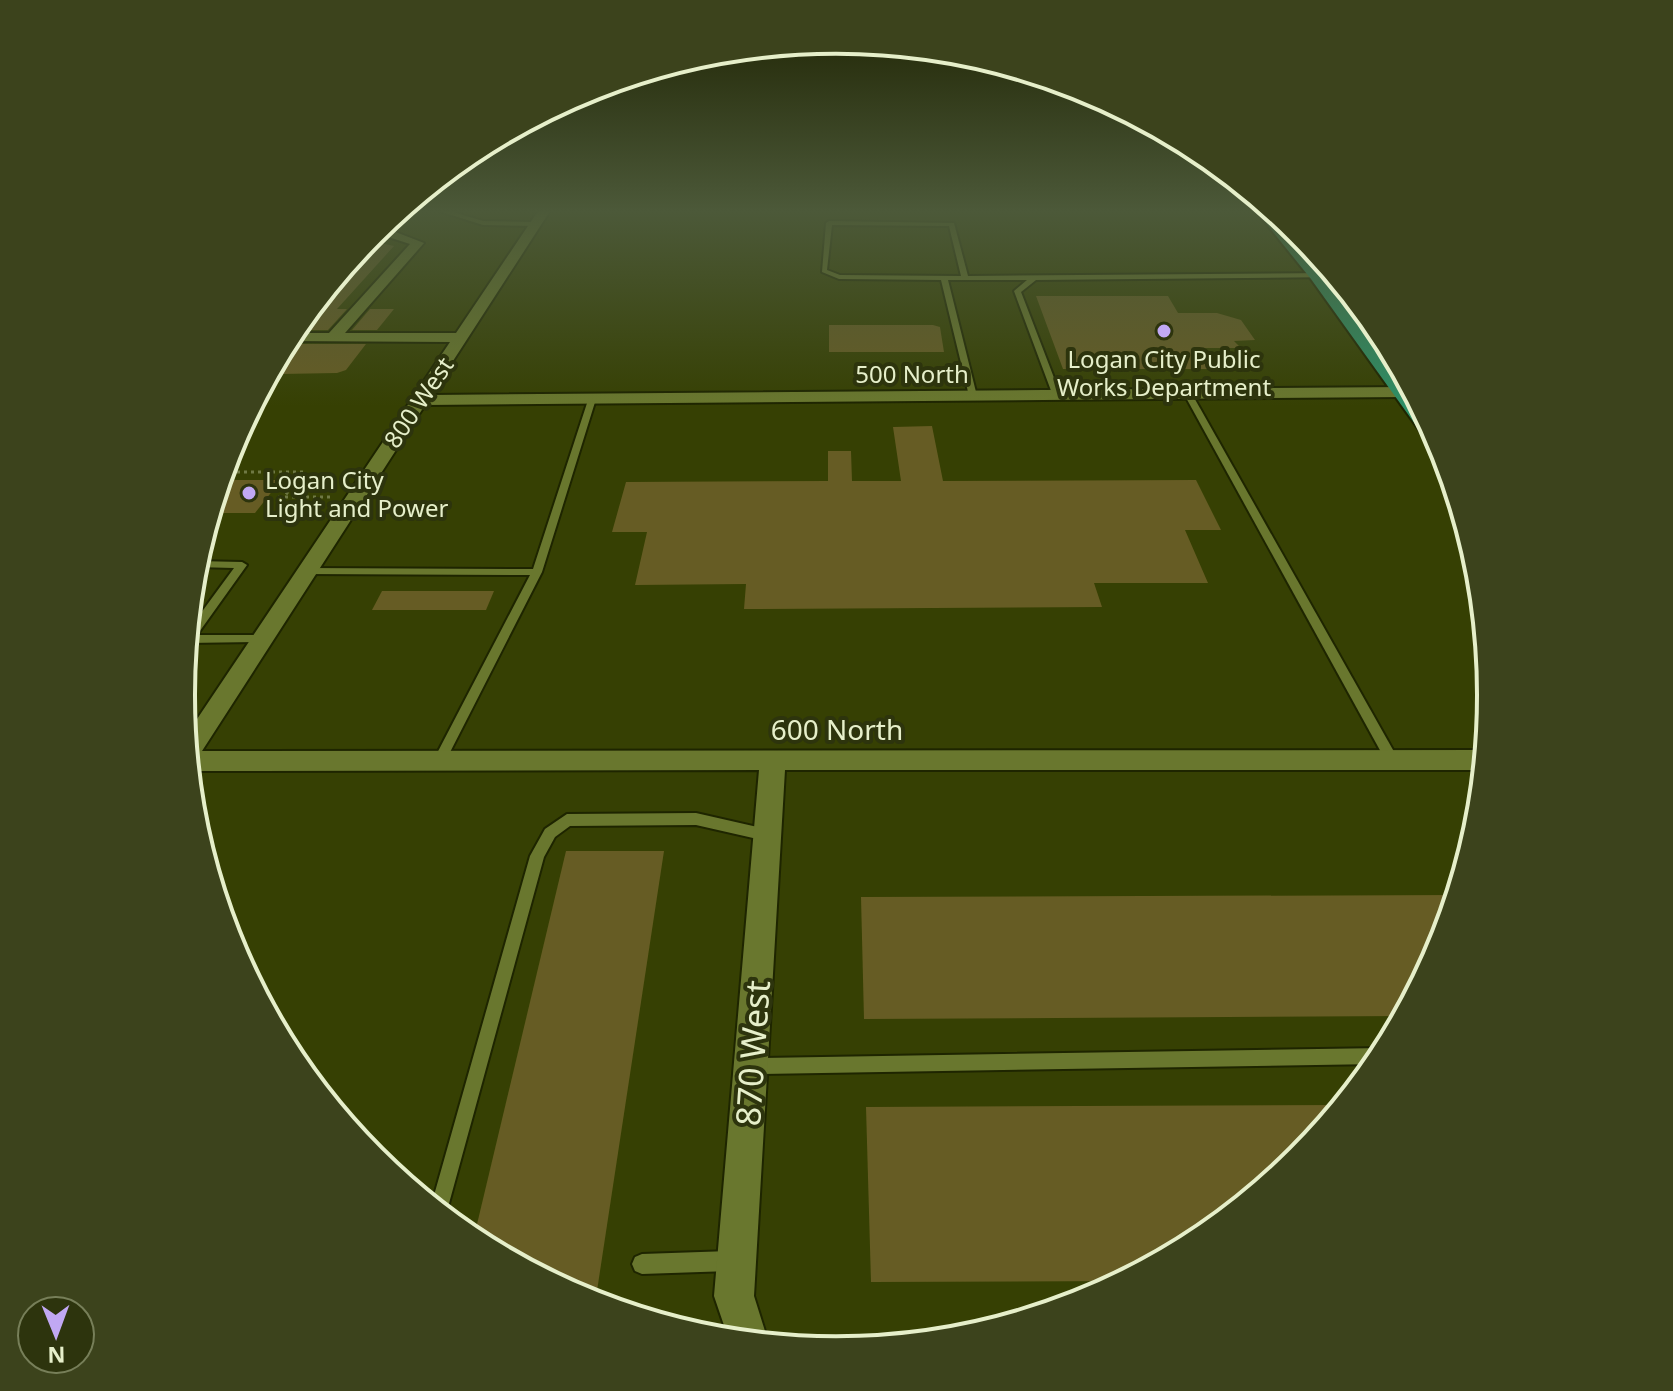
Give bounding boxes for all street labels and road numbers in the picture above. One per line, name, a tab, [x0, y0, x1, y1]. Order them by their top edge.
street label: 800 West	[376, 350, 461, 454]
street label: 500 North	[855, 357, 969, 390]
street label: 600 North	[771, 710, 903, 748]
street label: 870 West	[724, 979, 780, 1127]

